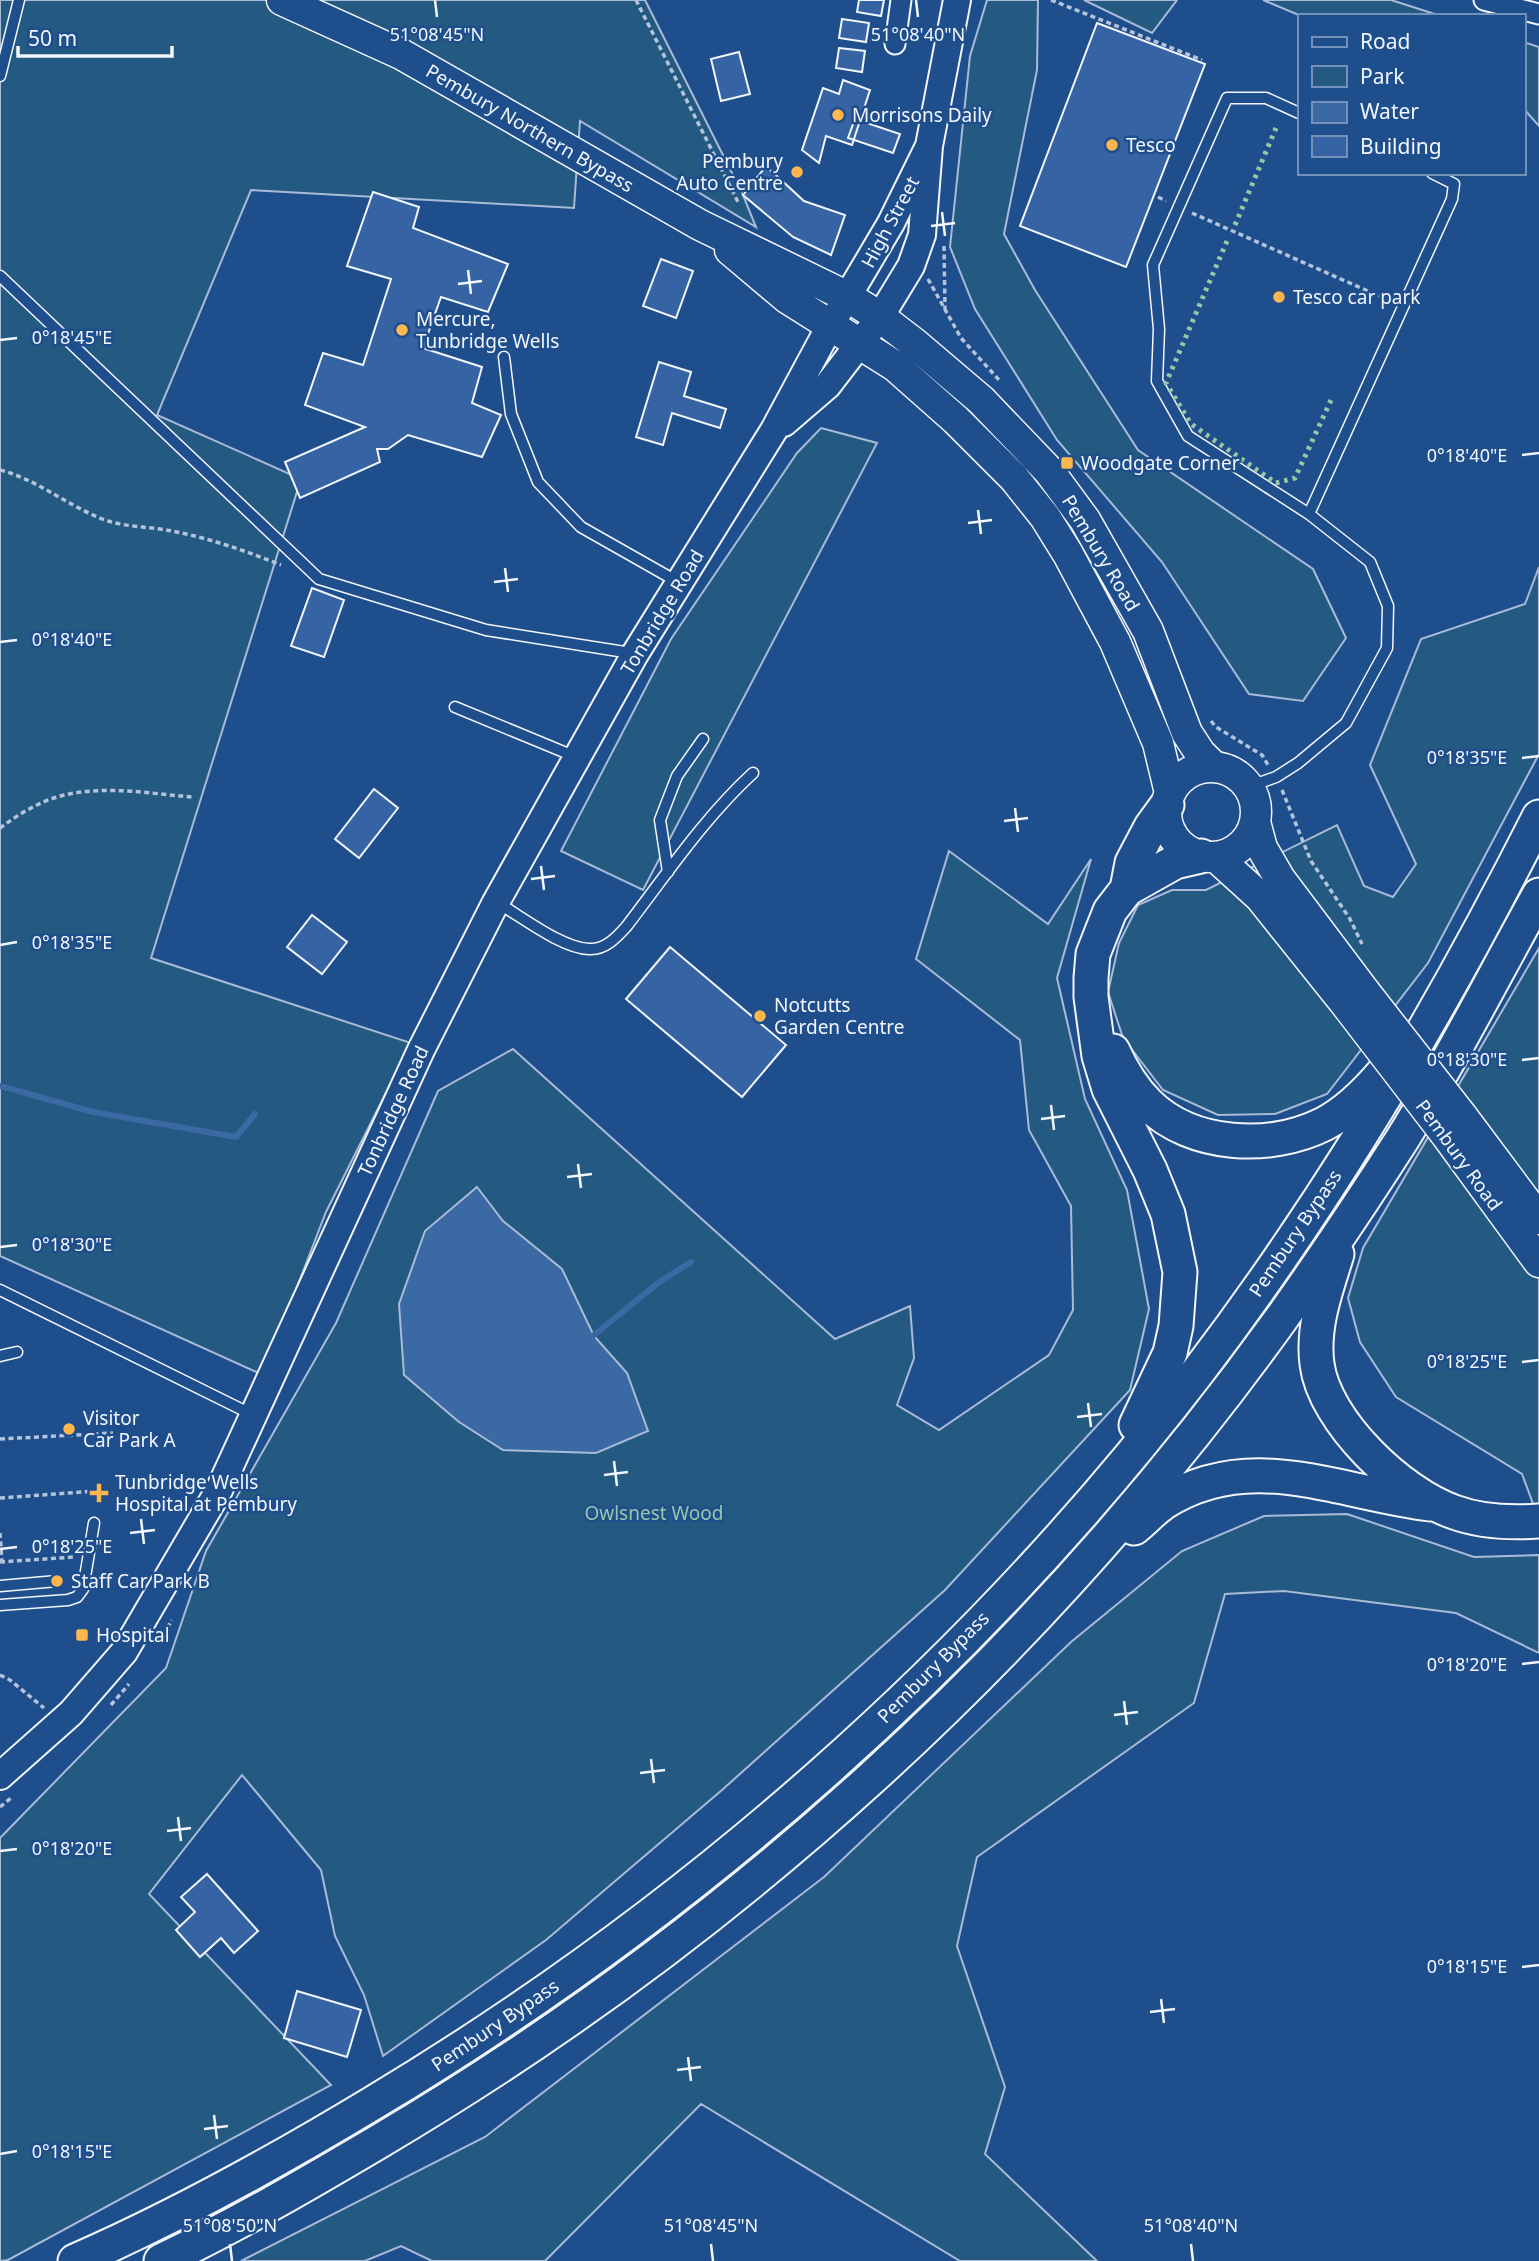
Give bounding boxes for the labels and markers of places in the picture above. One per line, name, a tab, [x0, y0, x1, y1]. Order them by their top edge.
place label: Morrisons Daily	[852, 102, 992, 128]
marker: Morrisons Daily	[830, 107, 846, 123]
place label: Tesco	[1126, 132, 1176, 158]
marker: Tesco	[1104, 137, 1120, 153]
place label: Pembury Auto Centre	[676, 148, 783, 196]
marker: Pembury Auto Centre	[789, 164, 805, 180]
place label: Tesco car park	[1293, 284, 1421, 310]
marker: Tesco car park	[1271, 289, 1287, 305]
place label: Mercure, Tunbridge Wells	[416, 306, 559, 354]
marker: Mercure, Tunbridge Wells	[394, 322, 410, 338]
place label: Woodgate Corner	[1081, 450, 1240, 476]
marker: Woodgate Corner	[1059, 455, 1075, 471]
place label: Notcutts Garden Centre	[774, 992, 905, 1040]
marker: Notcutts Garden Centre	[752, 1008, 768, 1024]
place label: Visitor Car Park A	[83, 1405, 177, 1453]
marker: Visitor Car Park A	[61, 1421, 77, 1437]
place label: Tunbridge Wells Hospital at Pembury	[115, 1469, 297, 1517]
marker: Tunbridge Wells Hospital at Pembury	[89, 1483, 109, 1503]
place label: Staff Car Park B	[71, 1568, 210, 1594]
marker: Staff Car Park B	[49, 1573, 65, 1589]
place label: Hospital	[96, 1622, 170, 1648]
marker: Hospital	[74, 1627, 90, 1643]

